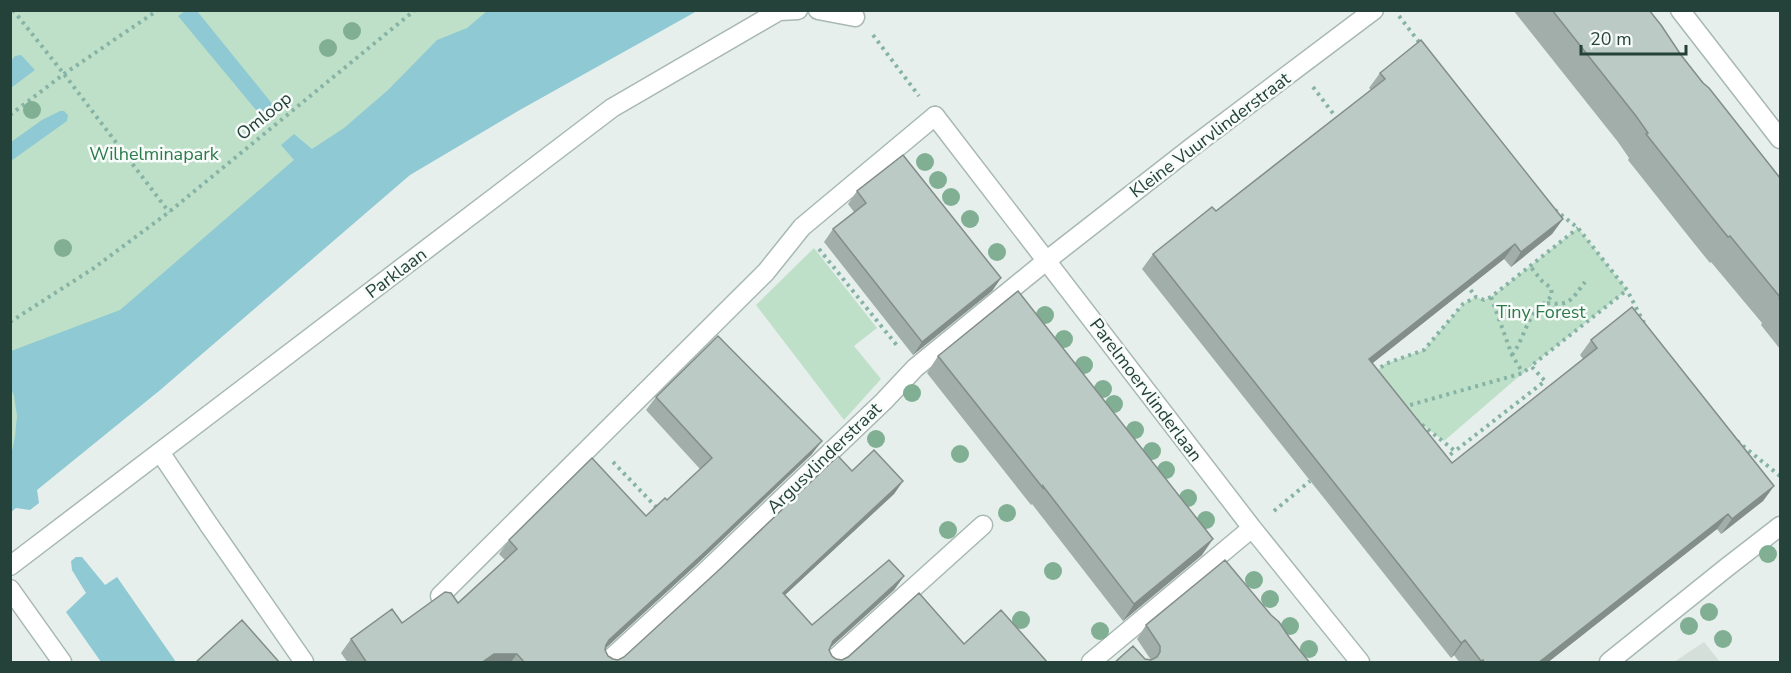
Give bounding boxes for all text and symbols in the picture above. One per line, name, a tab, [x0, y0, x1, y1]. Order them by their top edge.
scale bar	[1581, 18, 1686, 56]
text: 20 m	[1590, 27, 1632, 51]
street label: Kleine Vuurvlinderstraat	[1125, 66, 1296, 203]
street label: Omloop	[231, 86, 297, 146]
park label: Wilhelminapark	[89, 142, 220, 166]
street label: Parklaan	[361, 242, 431, 304]
park label: Tiny Forest	[1496, 300, 1586, 324]
street label: Parelmoervlinderlaan	[1084, 313, 1208, 467]
street label: Argusvlinderstraat	[761, 397, 887, 519]

